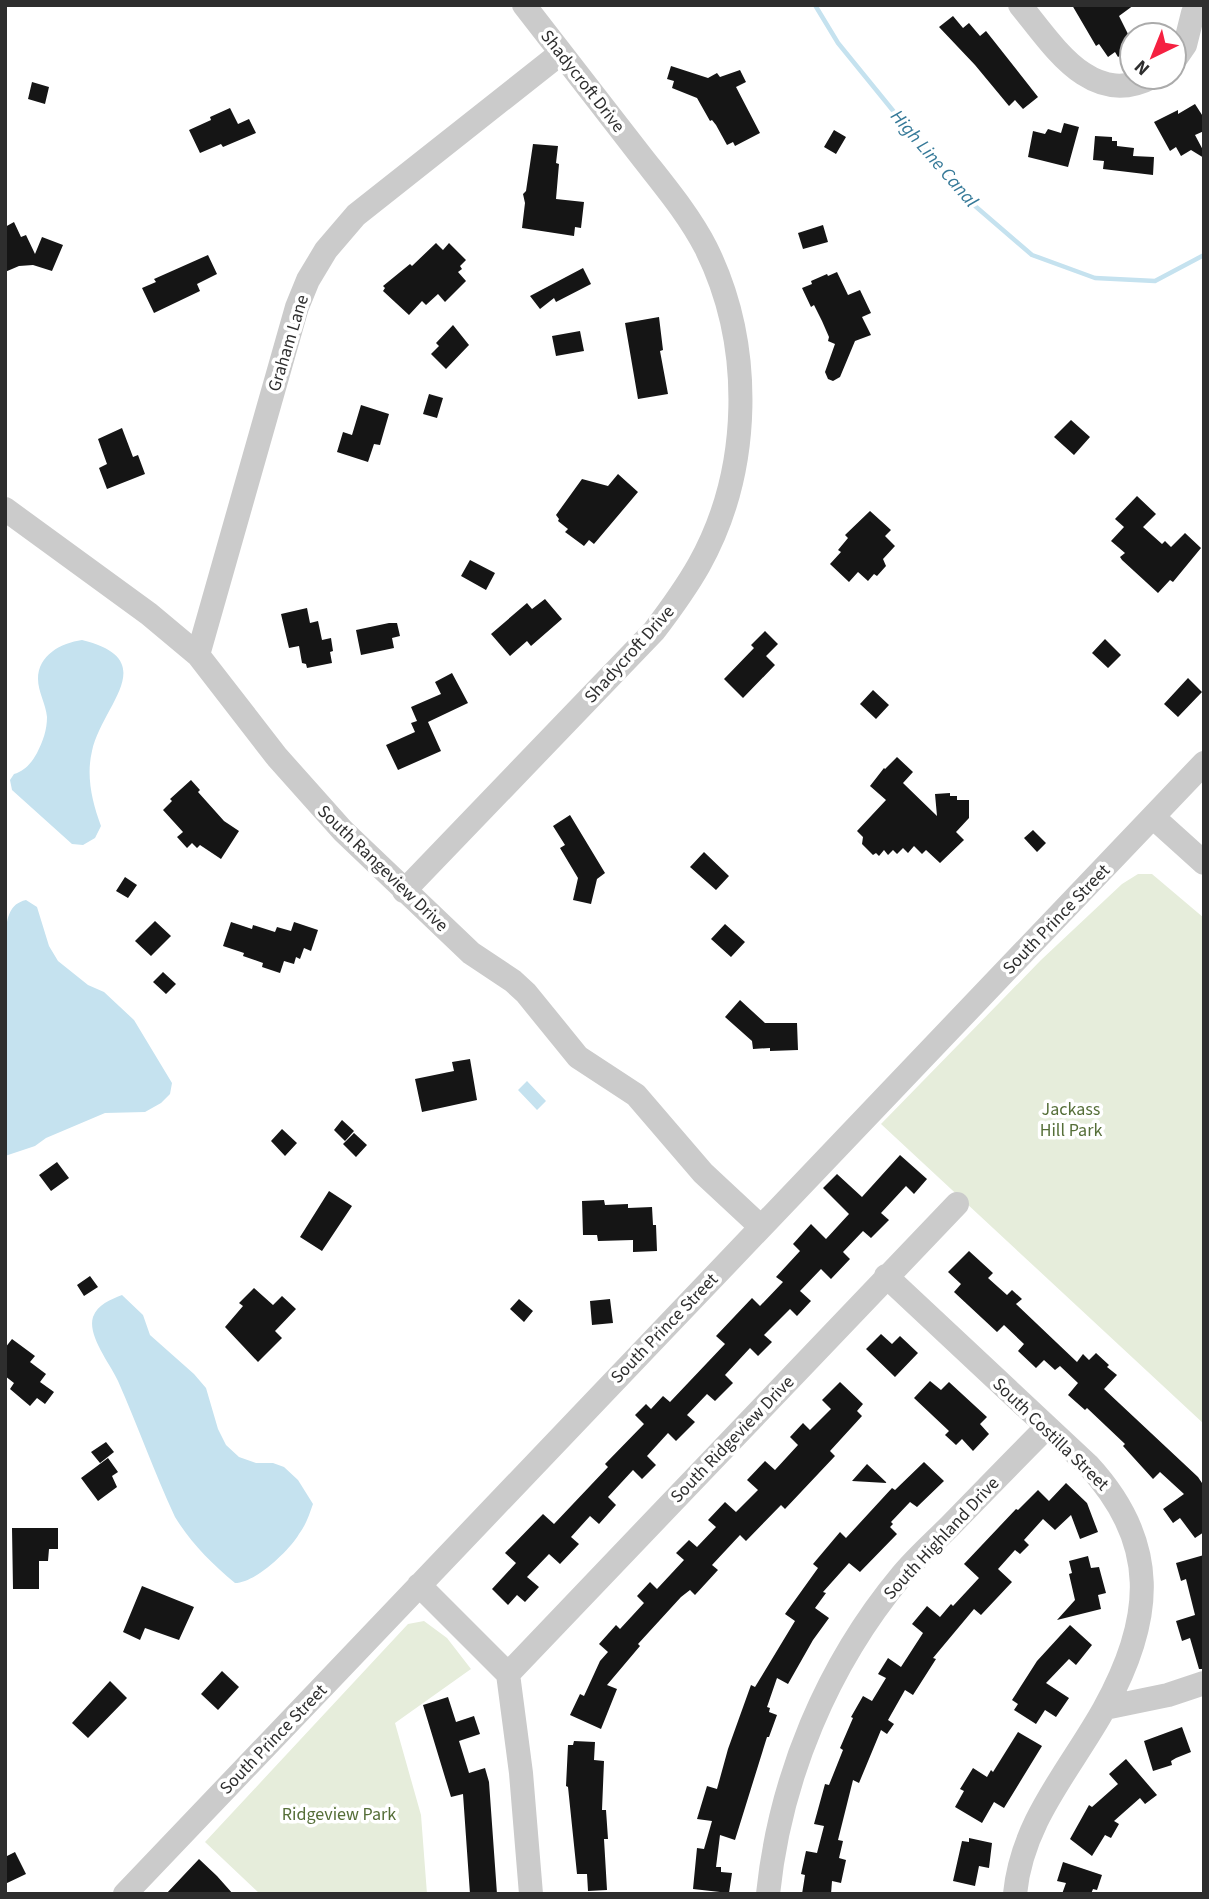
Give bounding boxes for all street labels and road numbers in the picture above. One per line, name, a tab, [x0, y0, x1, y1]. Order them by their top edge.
street label: Shadycroft Drive	[535, 25, 631, 138]
street label: Graham Lane	[262, 292, 315, 395]
street label: Shadycroft Drive	[579, 600, 680, 709]
street label: South Rangeview Drive	[312, 799, 454, 937]
street label: South Prince Street	[997, 859, 1116, 980]
street label: South Prince Street	[605, 1268, 724, 1389]
street label: South Ridgeview Drive	[665, 1370, 800, 1509]
street label: South Costilla Street	[987, 1372, 1114, 1497]
street label: South Highland Drive	[878, 1471, 1005, 1605]
street label: South Prince Street	[214, 1679, 333, 1800]

